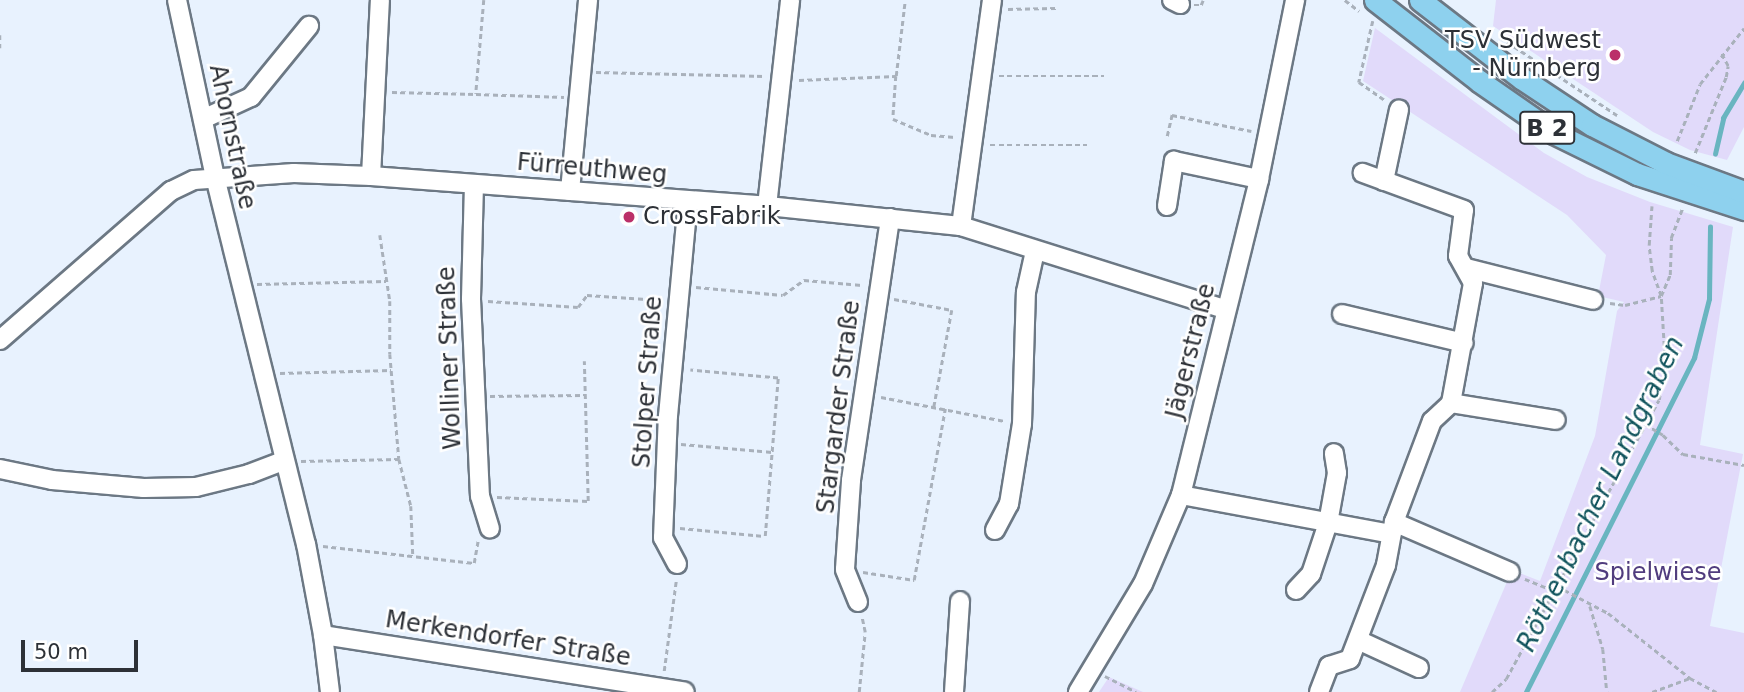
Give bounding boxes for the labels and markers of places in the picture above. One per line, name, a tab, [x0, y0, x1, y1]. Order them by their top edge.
place label: TSV Südwest - Nürnberg	[1445, 27, 1601, 83]
marker: TSV Südwest - Nürnberg	[1607, 47, 1623, 63]
place label: CrossFabrik	[643, 203, 781, 231]
marker: CrossFabrik	[621, 209, 637, 225]

